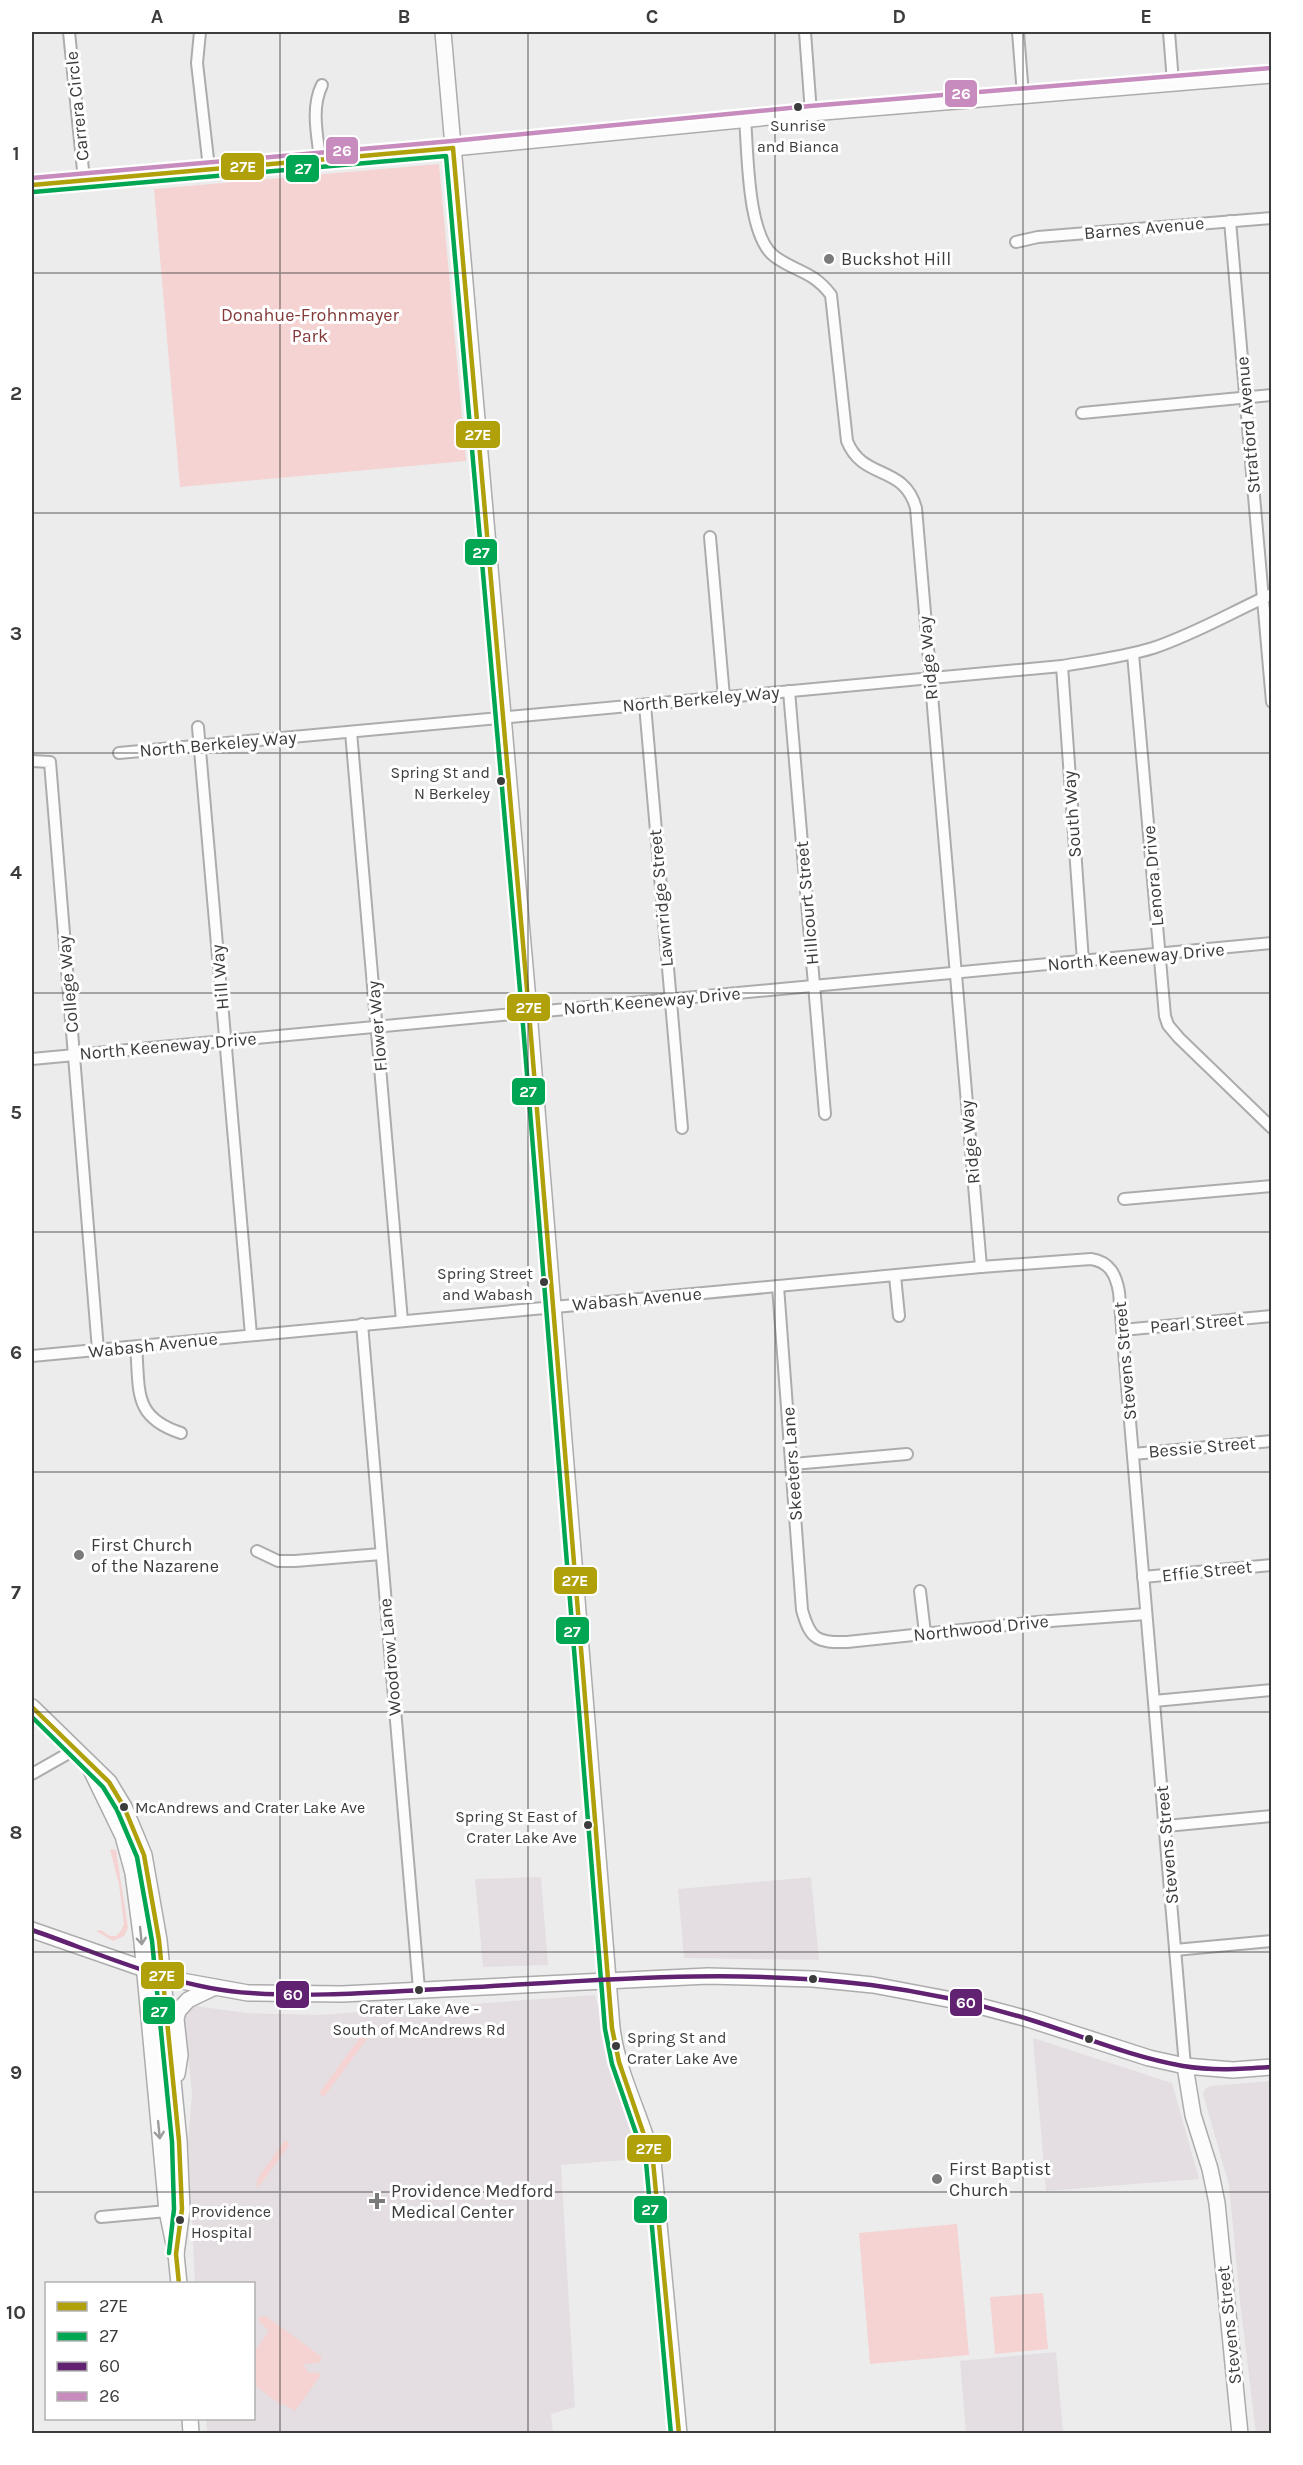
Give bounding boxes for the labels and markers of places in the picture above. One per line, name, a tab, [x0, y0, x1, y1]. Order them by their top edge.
marker: Sunrise and Bianca	[792, 101, 804, 113]
place label: Sunrise and Bianca	[757, 116, 839, 156]
place label: Buckshot Hill	[841, 248, 951, 270]
marker: Buckshot Hill	[822, 252, 836, 266]
place label: Spring St and N Berkeley	[391, 763, 491, 803]
marker: Spring St and N Berkeley	[495, 775, 507, 787]
place label: Spring Street and Wabash	[437, 1264, 533, 1304]
marker: Spring Street and Wabash	[538, 1276, 550, 1288]
place label: First Church of the Nazarene	[91, 1534, 219, 1577]
marker: First Church of the Nazarene	[72, 1548, 86, 1562]
place label: McAndrews and Crater Lake Ave	[135, 1798, 365, 1817]
marker: McAndrews and Crater Lake Ave	[118, 1801, 130, 1813]
place label: Spring St East of Crater Lake Ave	[455, 1807, 578, 1847]
marker: Spring St East of Crater Lake Ave	[582, 1819, 594, 1831]
unlabelled marker	[807, 1973, 819, 1985]
marker: Crater Lake Ave - South of McAndrews Rd	[413, 1984, 425, 1996]
place label: Crater Lake Ave - South of McAndrews Rd	[333, 1999, 505, 2039]
place label: Spring St and Crater Lake Ave	[627, 2028, 738, 2068]
unlabelled marker	[1083, 2033, 1095, 2045]
marker: Spring St and Crater Lake Ave	[610, 2040, 622, 2052]
place label: First Baptist Church	[949, 2158, 1051, 2201]
marker: First Baptist Church	[930, 2172, 944, 2186]
place label: Providence Medford Medical Center	[391, 2180, 554, 2223]
marker: Providence Medford Medical Center	[368, 2192, 386, 2210]
place label: Providence Hospital	[191, 2202, 271, 2242]
marker: Providence Hospital	[174, 2214, 186, 2226]

